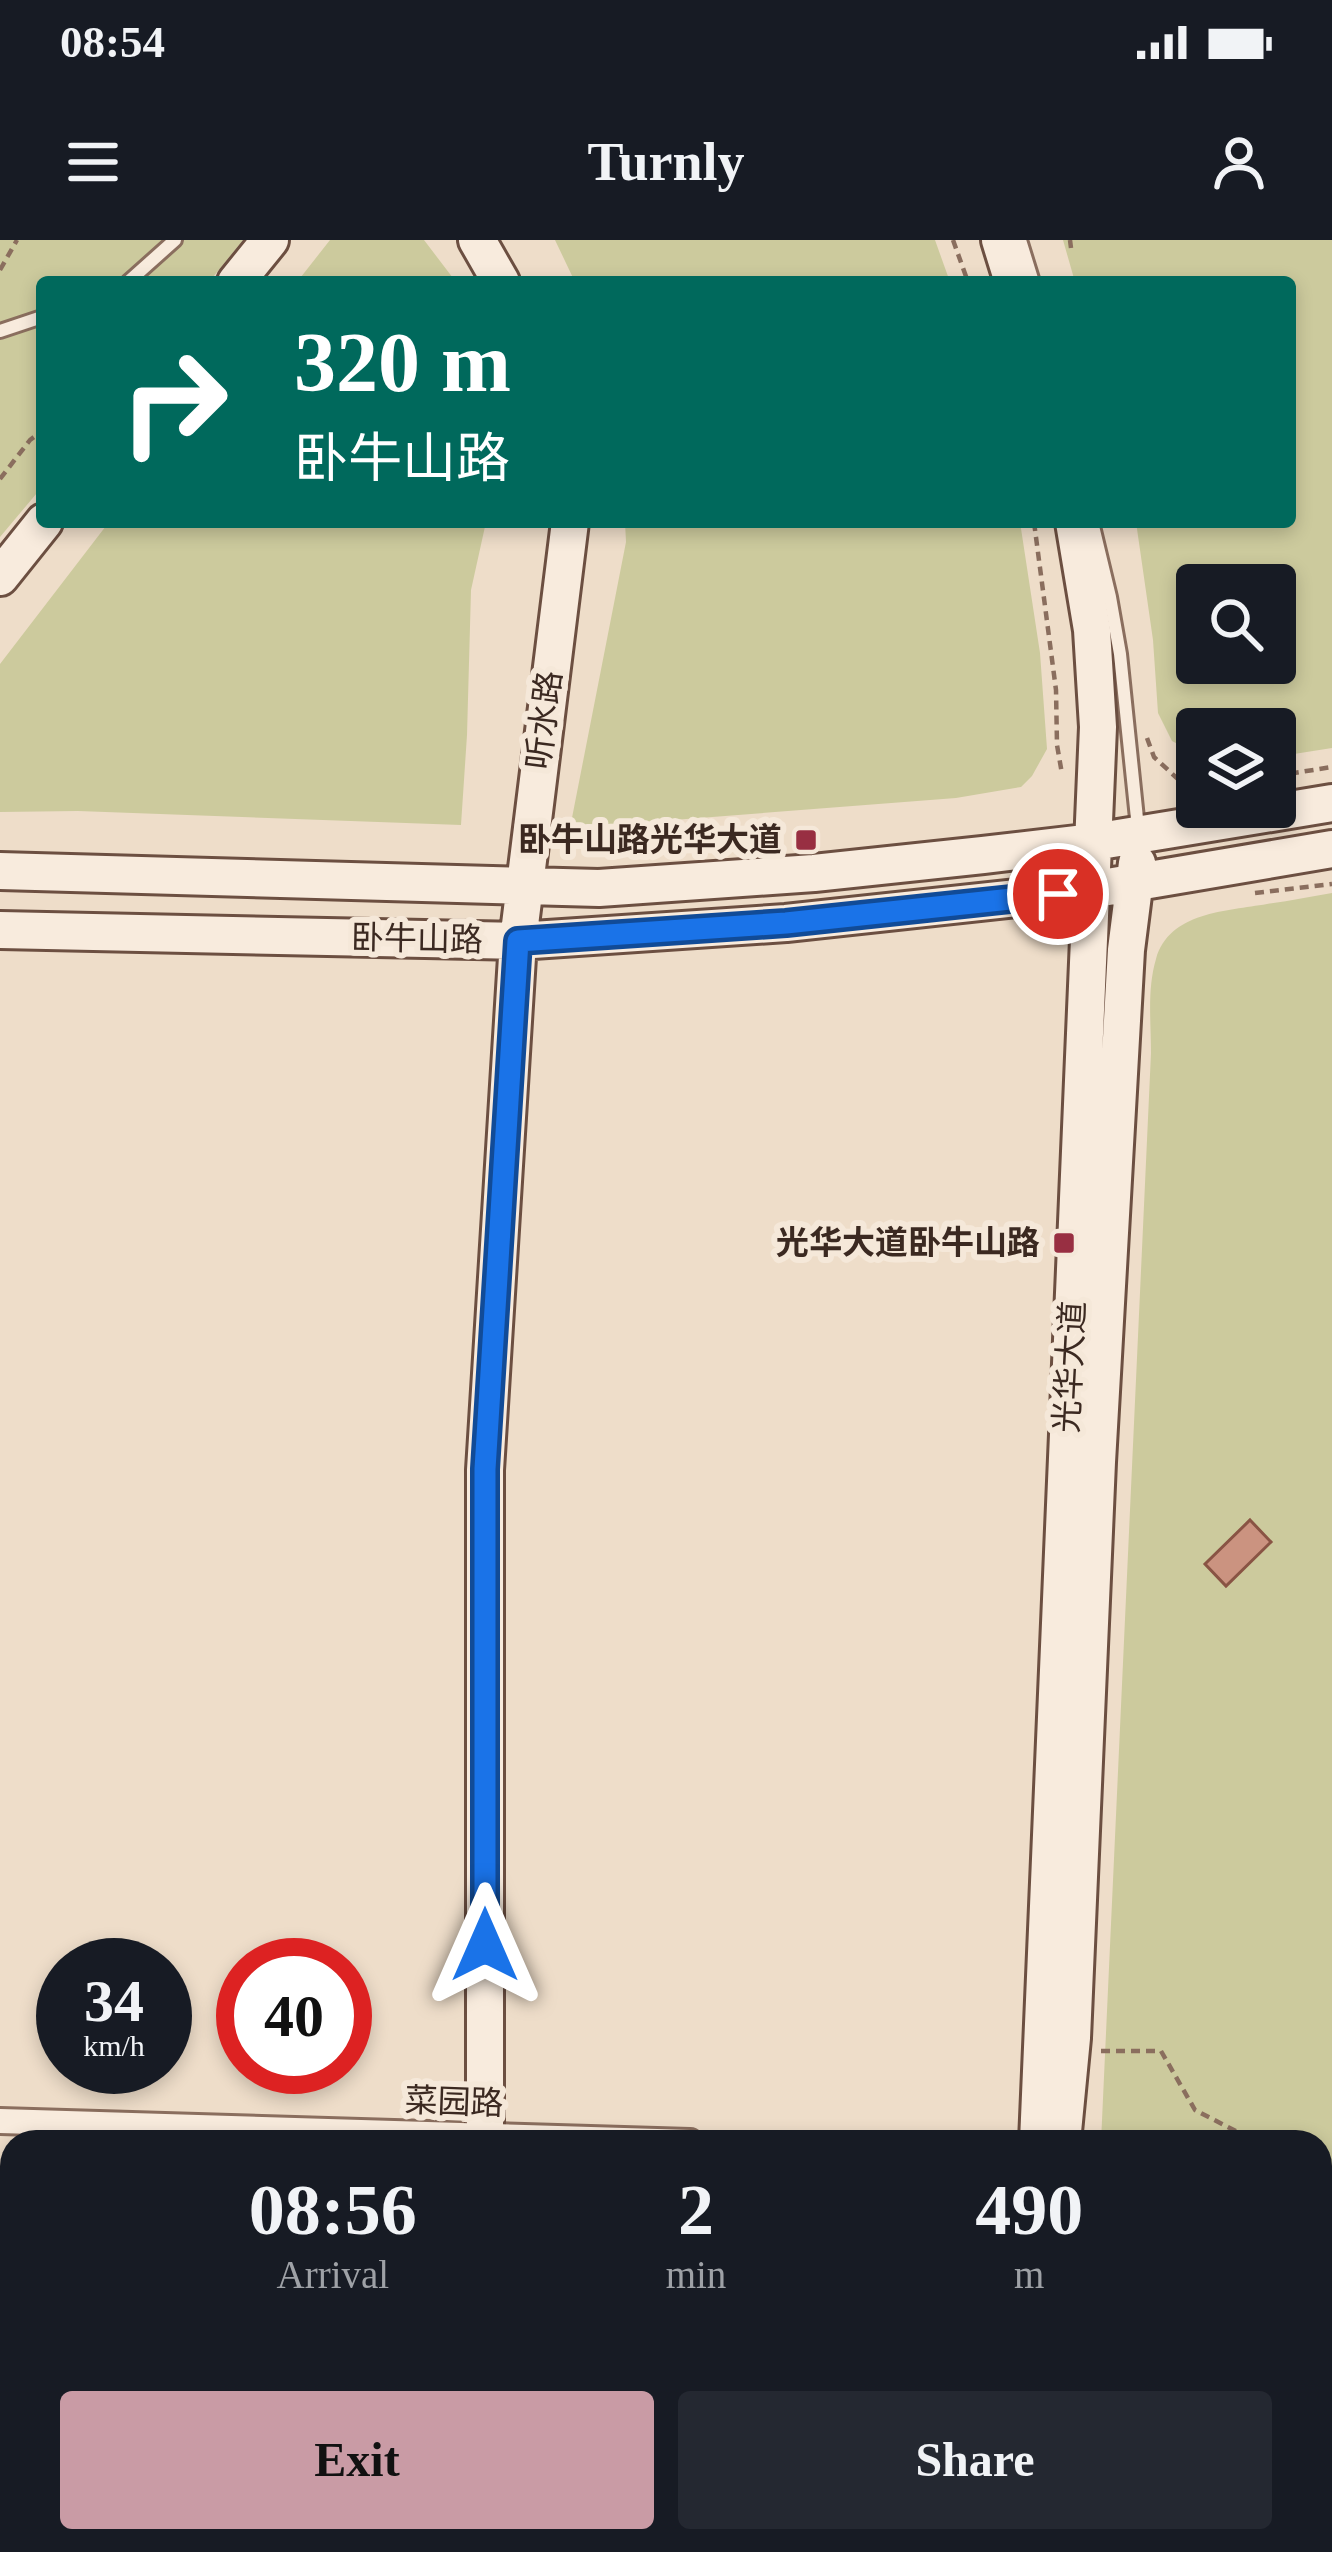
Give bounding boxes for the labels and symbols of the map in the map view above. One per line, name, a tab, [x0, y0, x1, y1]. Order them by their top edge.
street label: 听水路	[520, 669, 568, 771]
place label: 卧牛山路光华大道	[518, 822, 782, 858]
marker: 卧牛山路光华大道	[793, 827, 819, 853]
pin	[1007, 843, 1109, 945]
street label: 卧牛山路	[351, 920, 483, 958]
place label: 光华大道卧牛山路	[776, 1225, 1040, 1261]
marker: 光华大道卧牛山路	[1051, 1230, 1077, 1256]
street label: 光华大道	[1049, 1300, 1091, 1434]
position arrow	[422, 1882, 548, 2008]
speed limit sign: 40	[216, 1938, 372, 2094]
street label: 菜园路	[404, 2082, 504, 2122]

